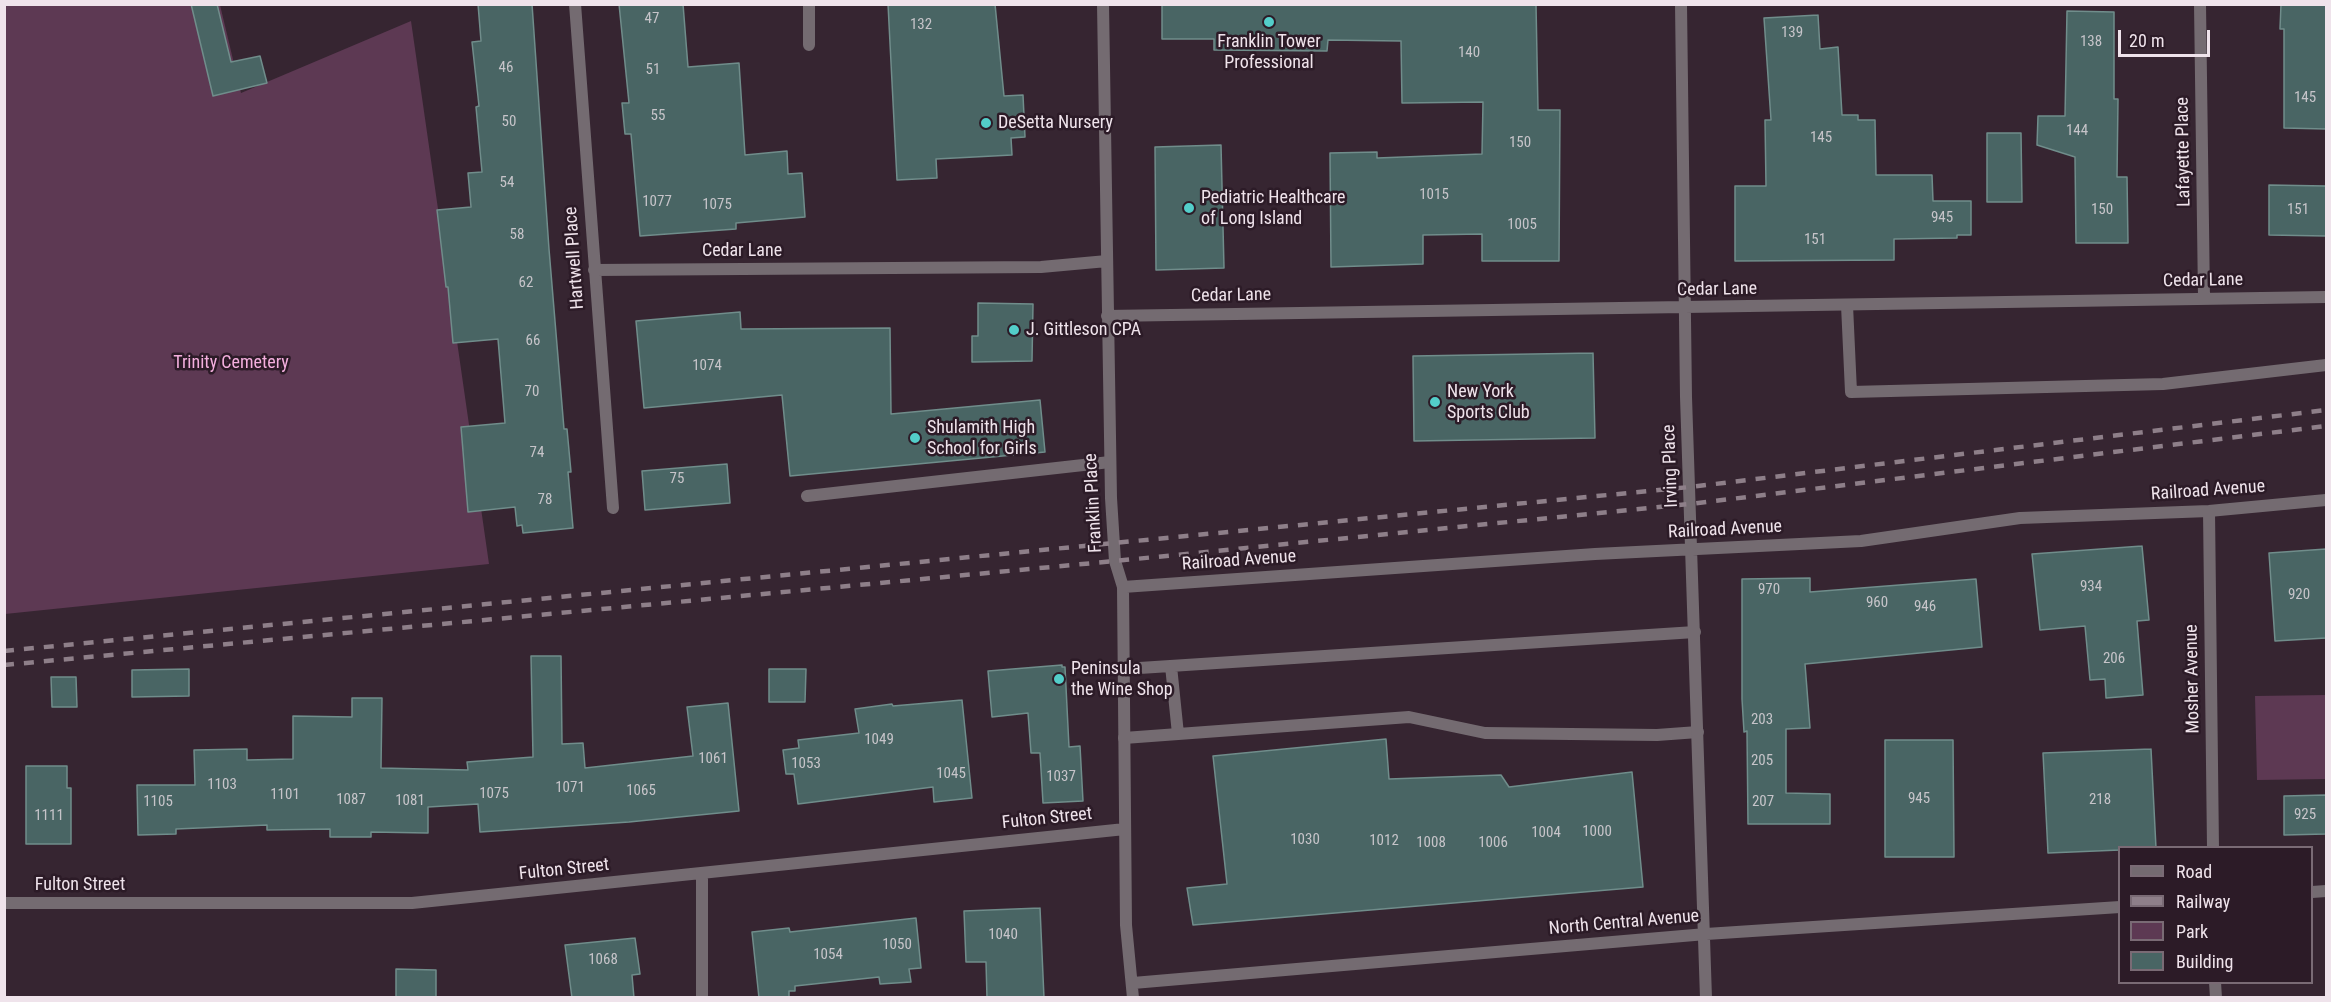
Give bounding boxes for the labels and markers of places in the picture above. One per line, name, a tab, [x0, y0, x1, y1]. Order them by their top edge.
marker: Franklin Tower Professional	[1262, 15, 1276, 29]
place label: Franklin Tower Professional	[1217, 31, 1321, 74]
place label: DeSetta Nursery	[998, 112, 1113, 134]
marker: DeSetta Nursery	[979, 116, 993, 130]
place label: Pediatric Healthcare of Long Island	[1201, 187, 1345, 230]
marker: Pediatric Healthcare of Long Island	[1182, 201, 1196, 215]
place label: J. Gittleson CPA	[1026, 319, 1141, 341]
marker: J. Gittleson CPA	[1007, 323, 1021, 337]
place label: New York Sports Club	[1447, 381, 1530, 424]
marker: New York Sports Club	[1428, 395, 1442, 409]
place label: Shulamith High School for Girls	[927, 417, 1037, 460]
marker: Shulamith High School for Girls	[908, 431, 922, 445]
place label: Peninsula the Wine Shop	[1071, 658, 1173, 700]
marker: Peninsula the Wine Shop	[1052, 672, 1066, 686]

